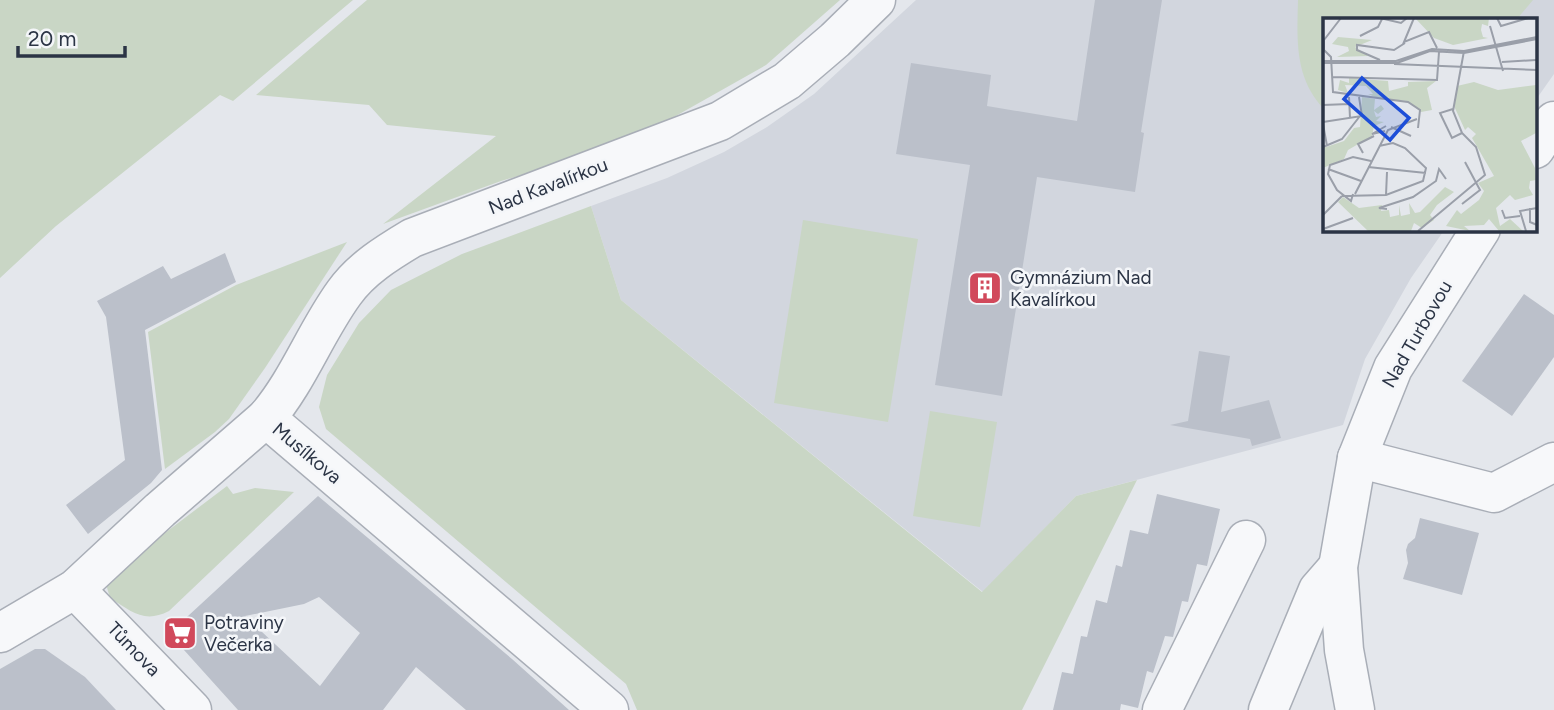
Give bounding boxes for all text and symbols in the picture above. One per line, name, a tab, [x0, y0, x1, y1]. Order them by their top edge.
scale bar	[18, 14, 124, 58]
inset map	[1323, 18, 1536, 231]
text: 20 m	[28, 26, 76, 51]
street label: Nad Kavalírkou	[485, 153, 611, 219]
place label: Gymnázium Nad Kavalírkou	[1010, 266, 1152, 311]
building icon: Gymnázium Nad Kavalírkou	[966, 269, 1004, 307]
street label: Nad Turbovou	[1377, 276, 1457, 392]
street label: Musílkova	[268, 417, 346, 489]
place label: Potraviny Večerka	[204, 611, 284, 656]
supermarket icon: Potraviny Večerka	[161, 614, 199, 652]
street label: Tůmova	[103, 617, 165, 681]

